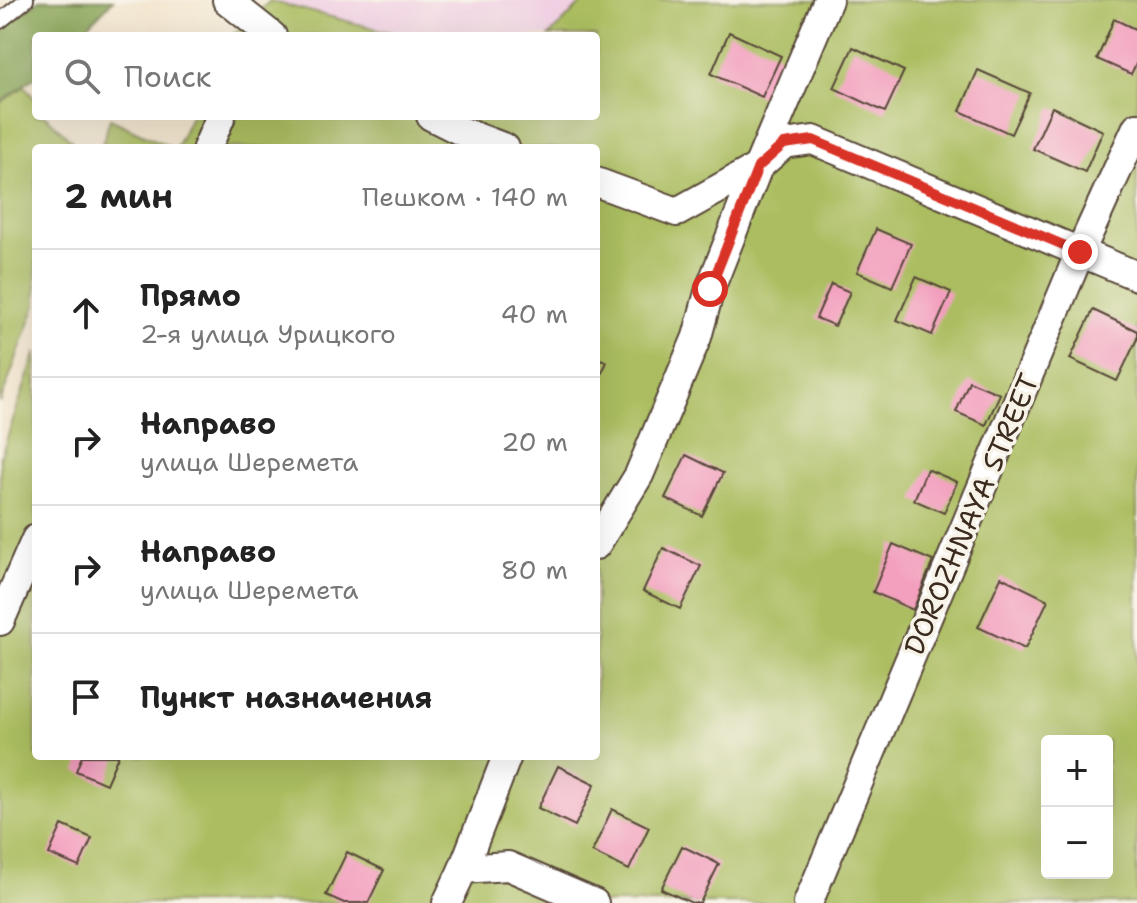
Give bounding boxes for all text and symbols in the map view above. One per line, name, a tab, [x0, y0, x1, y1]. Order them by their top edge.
search box	[32, 32, 600, 120]
icon: search	[60, 54, 104, 98]
text: Поиск	[124, 56, 212, 97]
text: 2 мин	[64, 173, 173, 219]
text: Пешком · 140 m	[362, 179, 568, 214]
route end	[1062, 234, 1098, 270]
route start	[692, 271, 728, 307]
text: Прямо	[140, 275, 241, 316]
icon: ahead	[64, 291, 108, 335]
text: 40 m	[501, 296, 568, 331]
text: 2-я улица Урицкого	[140, 316, 396, 351]
street label: DOROZHNAYA STREET	[894, 368, 1048, 660]
text: Направо	[140, 403, 276, 444]
icon: right	[64, 419, 108, 463]
text: 20 m	[501, 424, 568, 459]
text: улица Шеремета	[140, 444, 358, 479]
text: Направо	[140, 531, 276, 572]
icon: right	[64, 547, 108, 591]
text: 80 m	[501, 552, 568, 587]
text: улица Шеремета	[140, 572, 358, 607]
icon: arrive	[64, 675, 108, 719]
text: Пункт назначения	[140, 677, 432, 718]
map controls	[1041, 735, 1113, 879]
button: +	[1041, 735, 1113, 807]
button: −	[1041, 807, 1113, 879]

